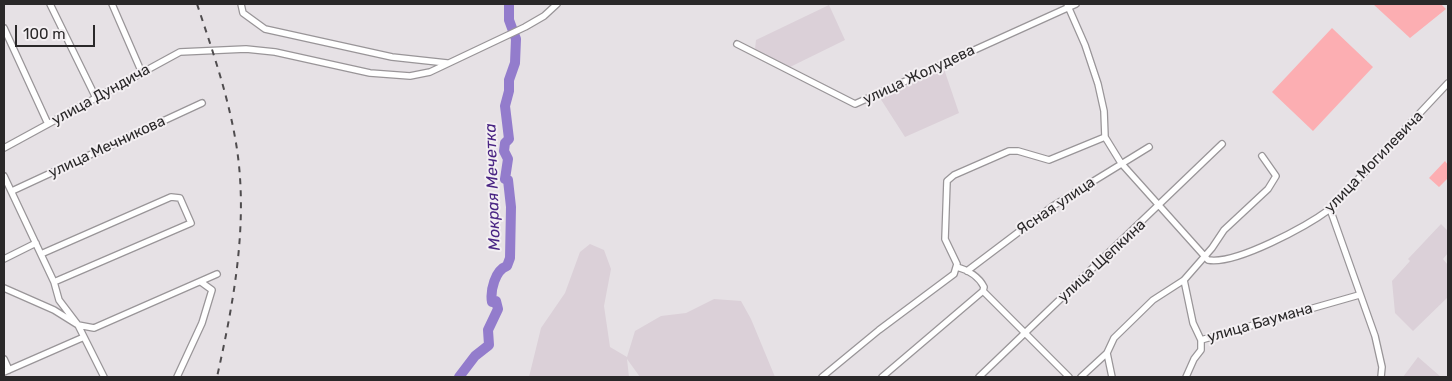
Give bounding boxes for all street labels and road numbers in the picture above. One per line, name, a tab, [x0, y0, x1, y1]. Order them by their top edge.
street label: улица Жолудева	[860, 41, 978, 109]
street label: улица Дундича	[49, 61, 153, 129]
street label: улица Могилевича	[1321, 108, 1427, 216]
street label: улица Мечникова	[46, 112, 168, 182]
street label: Ясная улица	[1013, 173, 1099, 239]
street label: улица Щепкина	[1054, 216, 1150, 306]
street label: улица Баумана	[1205, 299, 1315, 347]

